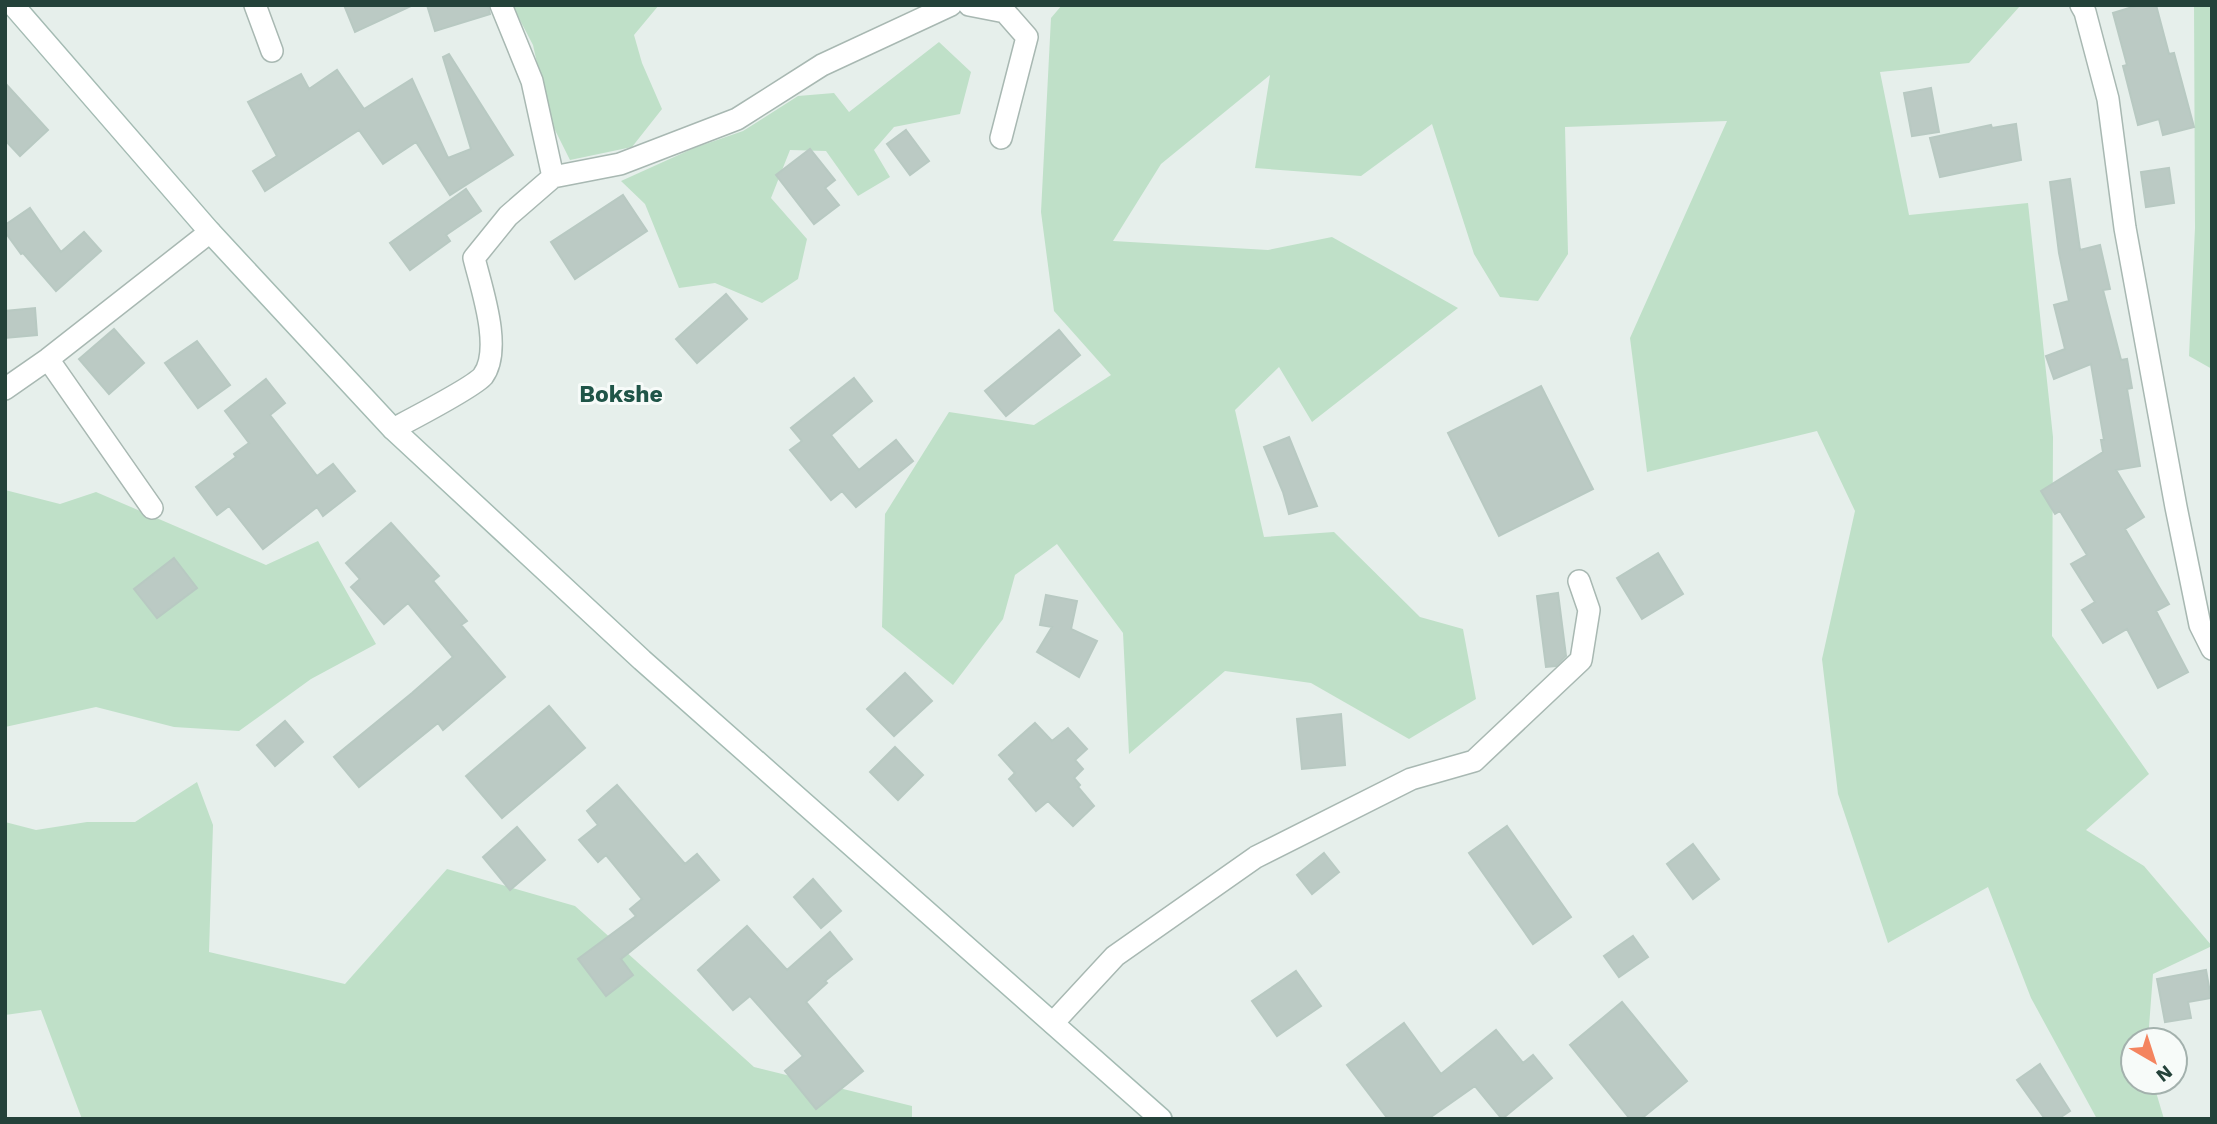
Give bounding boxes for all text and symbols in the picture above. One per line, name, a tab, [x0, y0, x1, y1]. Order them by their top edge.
district label: Bokshe	[579, 381, 663, 408]
north arrow	[2119, 1026, 2189, 1096]
text: N	[2152, 1060, 2177, 1087]

